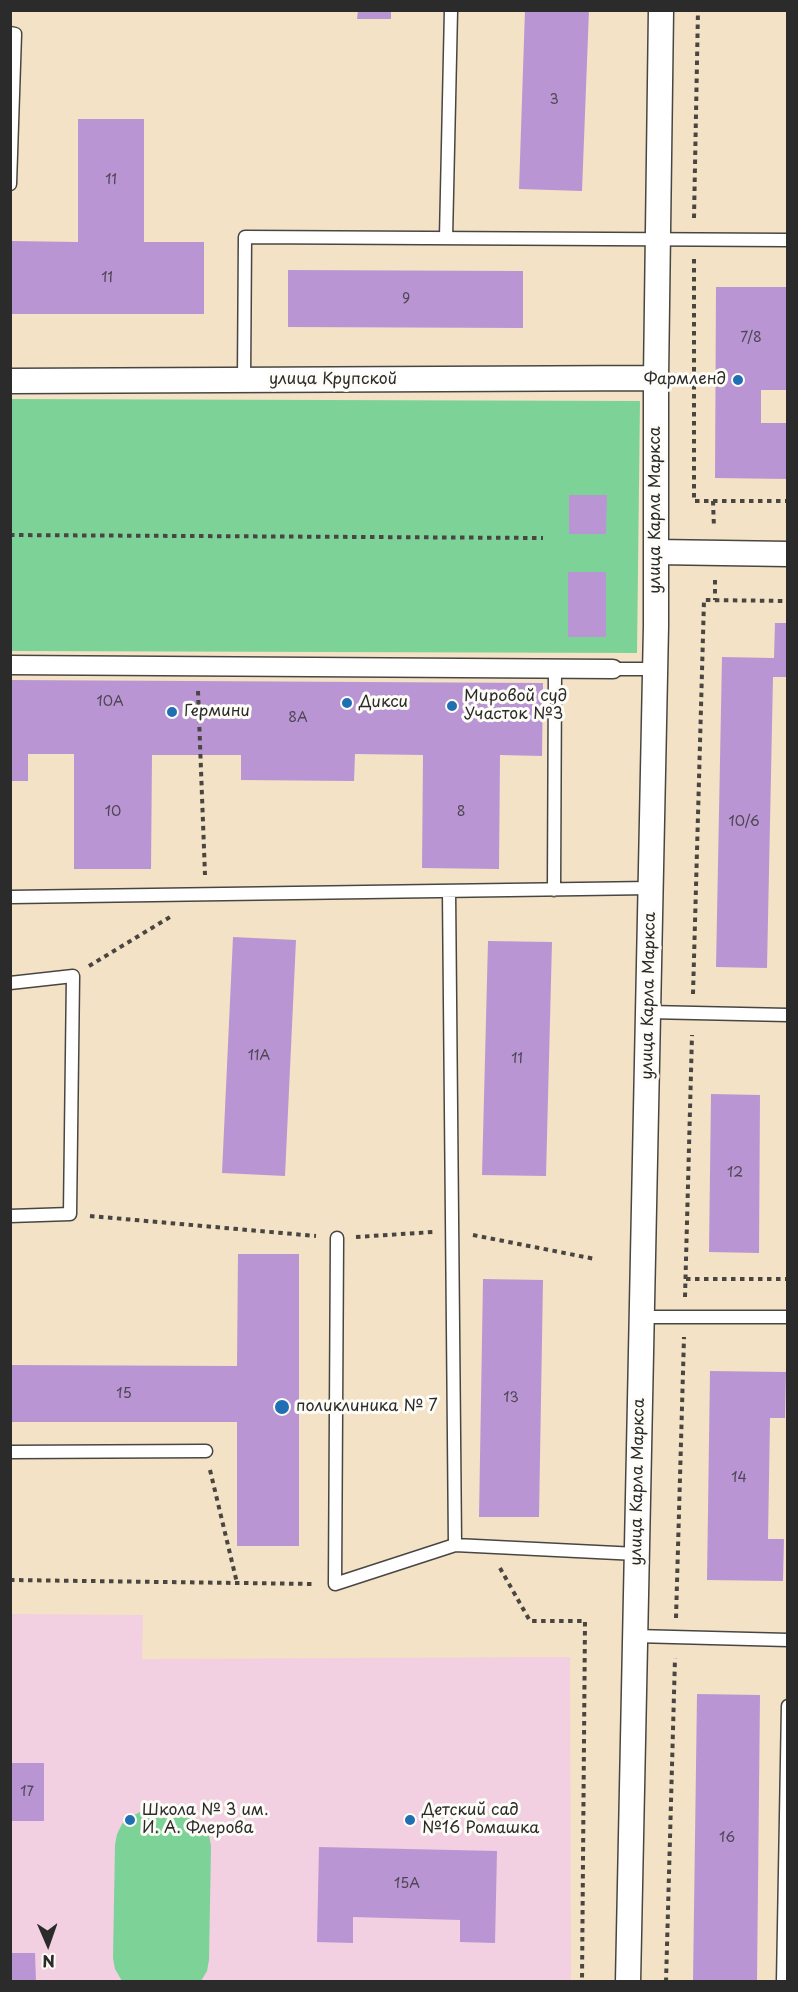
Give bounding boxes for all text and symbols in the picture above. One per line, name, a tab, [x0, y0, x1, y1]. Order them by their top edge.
house number: 3	[549, 92, 559, 108]
house number: 11	[105, 172, 117, 188]
house number: 11	[101, 270, 113, 286]
house number: 9	[402, 291, 410, 307]
house number: 7/8	[740, 330, 762, 346]
street label: улица Крупской	[269, 370, 397, 390]
place label: Фармленд	[644, 370, 726, 390]
marker: Фармленд	[731, 373, 745, 387]
street label: улица Карла Маркса	[646, 426, 666, 594]
place label: Мировой суд Участок №3	[464, 687, 567, 725]
place label: Дикси	[359, 693, 408, 713]
house number: 10А	[96, 694, 124, 710]
marker: Дикси	[340, 696, 354, 710]
marker: Мировой суд Участок №3	[445, 699, 459, 713]
place label: Гермини	[184, 702, 250, 722]
marker: Гермини	[165, 705, 179, 719]
house number: 8А	[288, 710, 308, 726]
house number: 10	[105, 804, 121, 820]
house number: 8	[457, 804, 465, 820]
house number: 10/6	[728, 814, 760, 830]
street label: улица Карла Маркса	[638, 912, 660, 1080]
house number: 11А	[248, 1048, 270, 1064]
house number: 11	[511, 1051, 523, 1067]
house number: 12	[727, 1165, 743, 1181]
house number: 15	[116, 1386, 132, 1402]
house number: 13	[503, 1390, 519, 1406]
place label: поликлиника № 7	[296, 1397, 437, 1417]
marker: поликлиника № 7	[273, 1398, 291, 1416]
street label: улица Карла Маркса	[627, 1398, 649, 1566]
house number: 14	[731, 1470, 747, 1486]
house number: 17	[20, 1784, 34, 1800]
place label: Школа № 3 им. И. А. Флерова	[142, 1801, 268, 1839]
place label: Детский сад №16 Ромашка	[422, 1801, 539, 1839]
marker: Школа № 3 им. И. А. Флерова	[123, 1813, 137, 1827]
marker: Детский сад №16 Ромашка	[403, 1813, 417, 1827]
house number: 16	[719, 1830, 735, 1846]
house number: 15А	[394, 1876, 420, 1892]
north arrow	[18, 1914, 78, 1974]
text: N	[42, 1950, 55, 1974]

